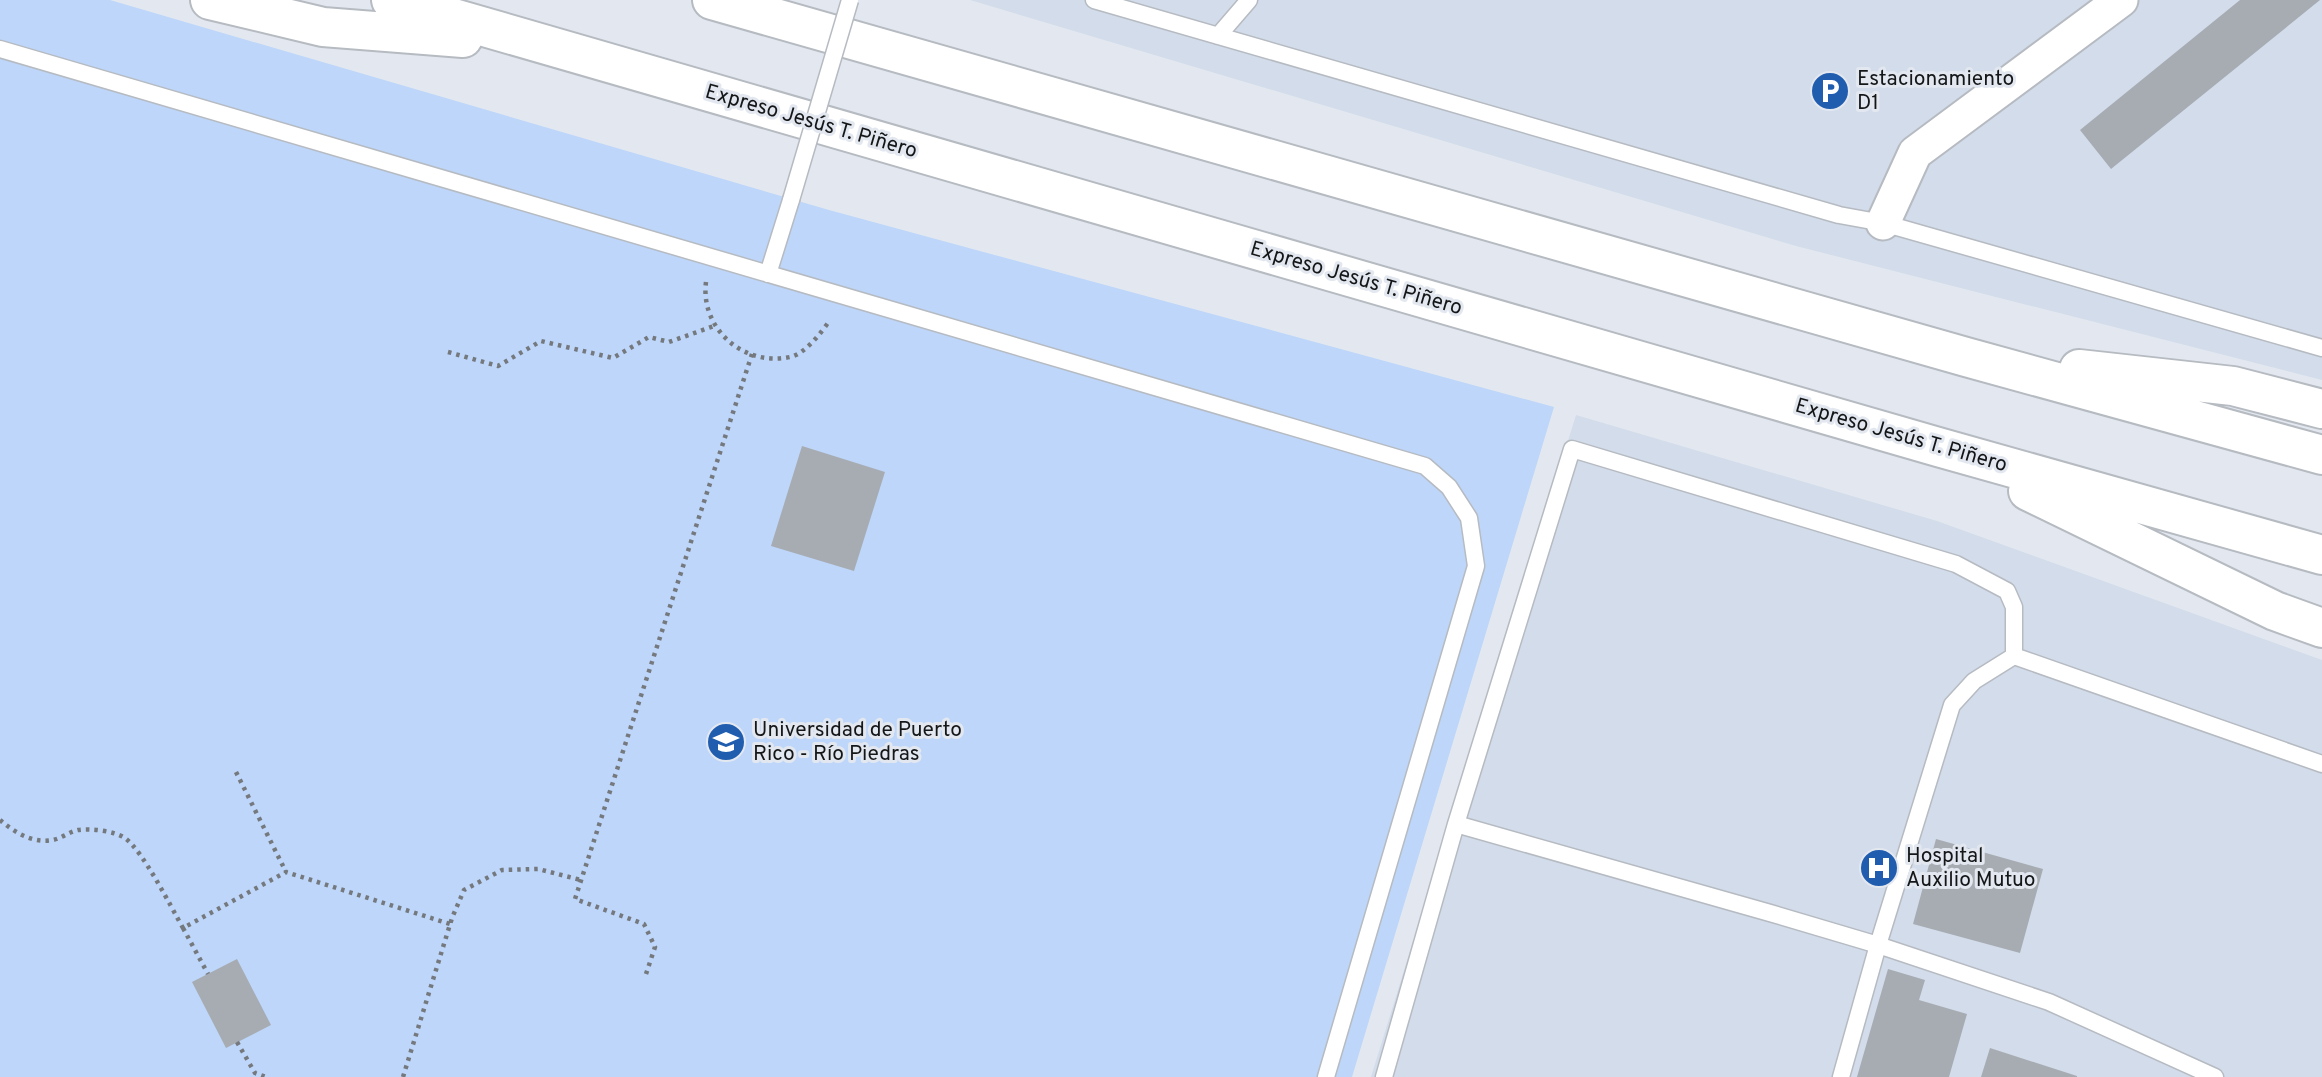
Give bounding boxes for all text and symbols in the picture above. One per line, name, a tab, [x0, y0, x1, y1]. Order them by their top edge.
place label: Estacionamiento D1	[1857, 66, 2014, 117]
parking icon: Estacionamiento D1	[1809, 70, 1851, 112]
street label: Expreso Jesús T. Piñero	[702, 79, 920, 165]
street label: Expreso Jesús T. Piñero	[1247, 236, 1465, 322]
street label: Expreso Jesús T. Piñero	[1792, 393, 2010, 479]
place label: Universidad de Puerto Rico - Río Piedras	[753, 717, 962, 768]
school or university icon: Universidad de Puerto Rico - Río Piedras	[705, 721, 747, 763]
place label: Hospital Auxilio Mutuo	[1906, 843, 2035, 894]
hospital icon: Hospital Auxilio Mutuo	[1858, 847, 1900, 889]

